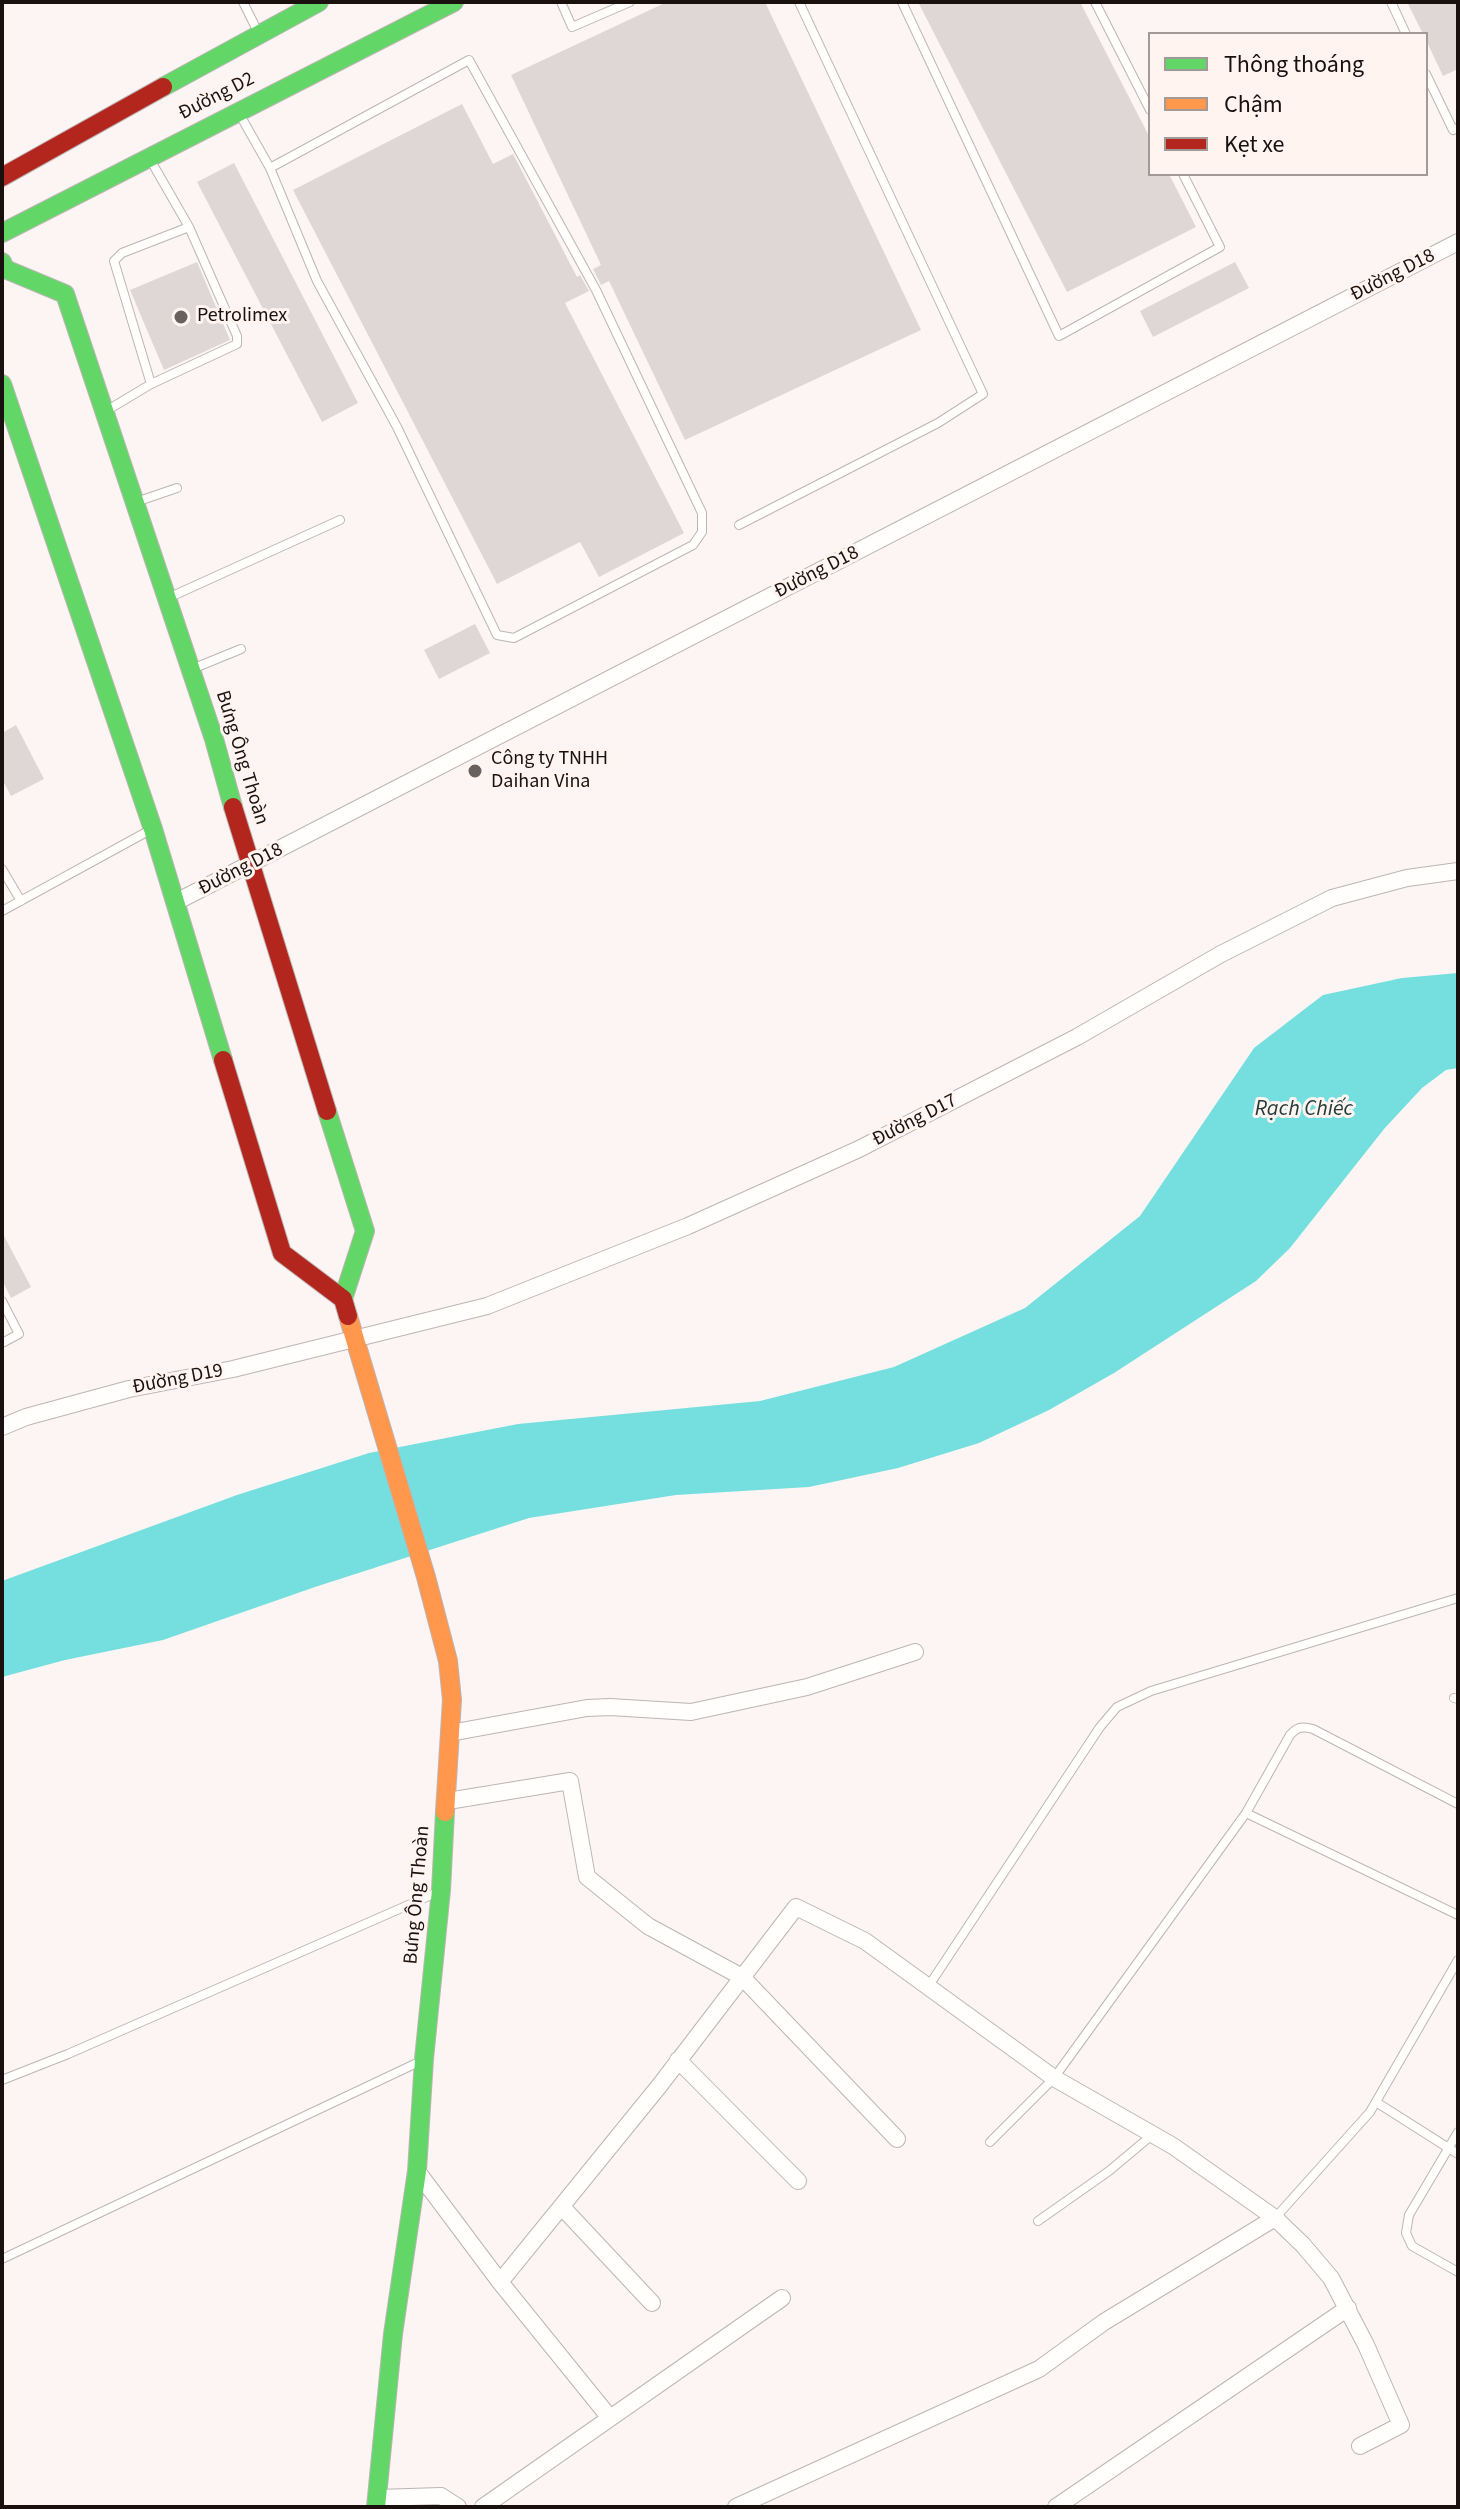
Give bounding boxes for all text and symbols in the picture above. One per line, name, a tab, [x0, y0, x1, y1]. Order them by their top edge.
legend	[1148, 32, 1428, 176]
text: Thông thoáng	[1224, 47, 1364, 82]
street label: Đường D2	[175, 68, 259, 126]
text: Chậm	[1224, 87, 1283, 122]
text: Kẹt xe	[1224, 127, 1285, 162]
street label: Đường D18	[1347, 245, 1439, 307]
place label: Petrolimex	[197, 305, 287, 329]
marker: Petrolimex	[172, 308, 190, 326]
street label: Đường D18	[771, 542, 863, 604]
street label: Bưng Ông Thoàn	[209, 688, 273, 828]
place label: Công ty TNHH Daihan Vina	[491, 748, 608, 795]
marker: Công ty TNHH Daihan Vina	[466, 762, 484, 780]
street label: Đường D18	[195, 839, 287, 901]
street label: Đường D17	[869, 1090, 961, 1152]
water label: Rạch Chiếc	[1255, 1097, 1353, 1123]
street label: Đường D19	[131, 1359, 225, 1401]
street label: Bưng Ông Thoàn	[400, 1825, 436, 1965]

